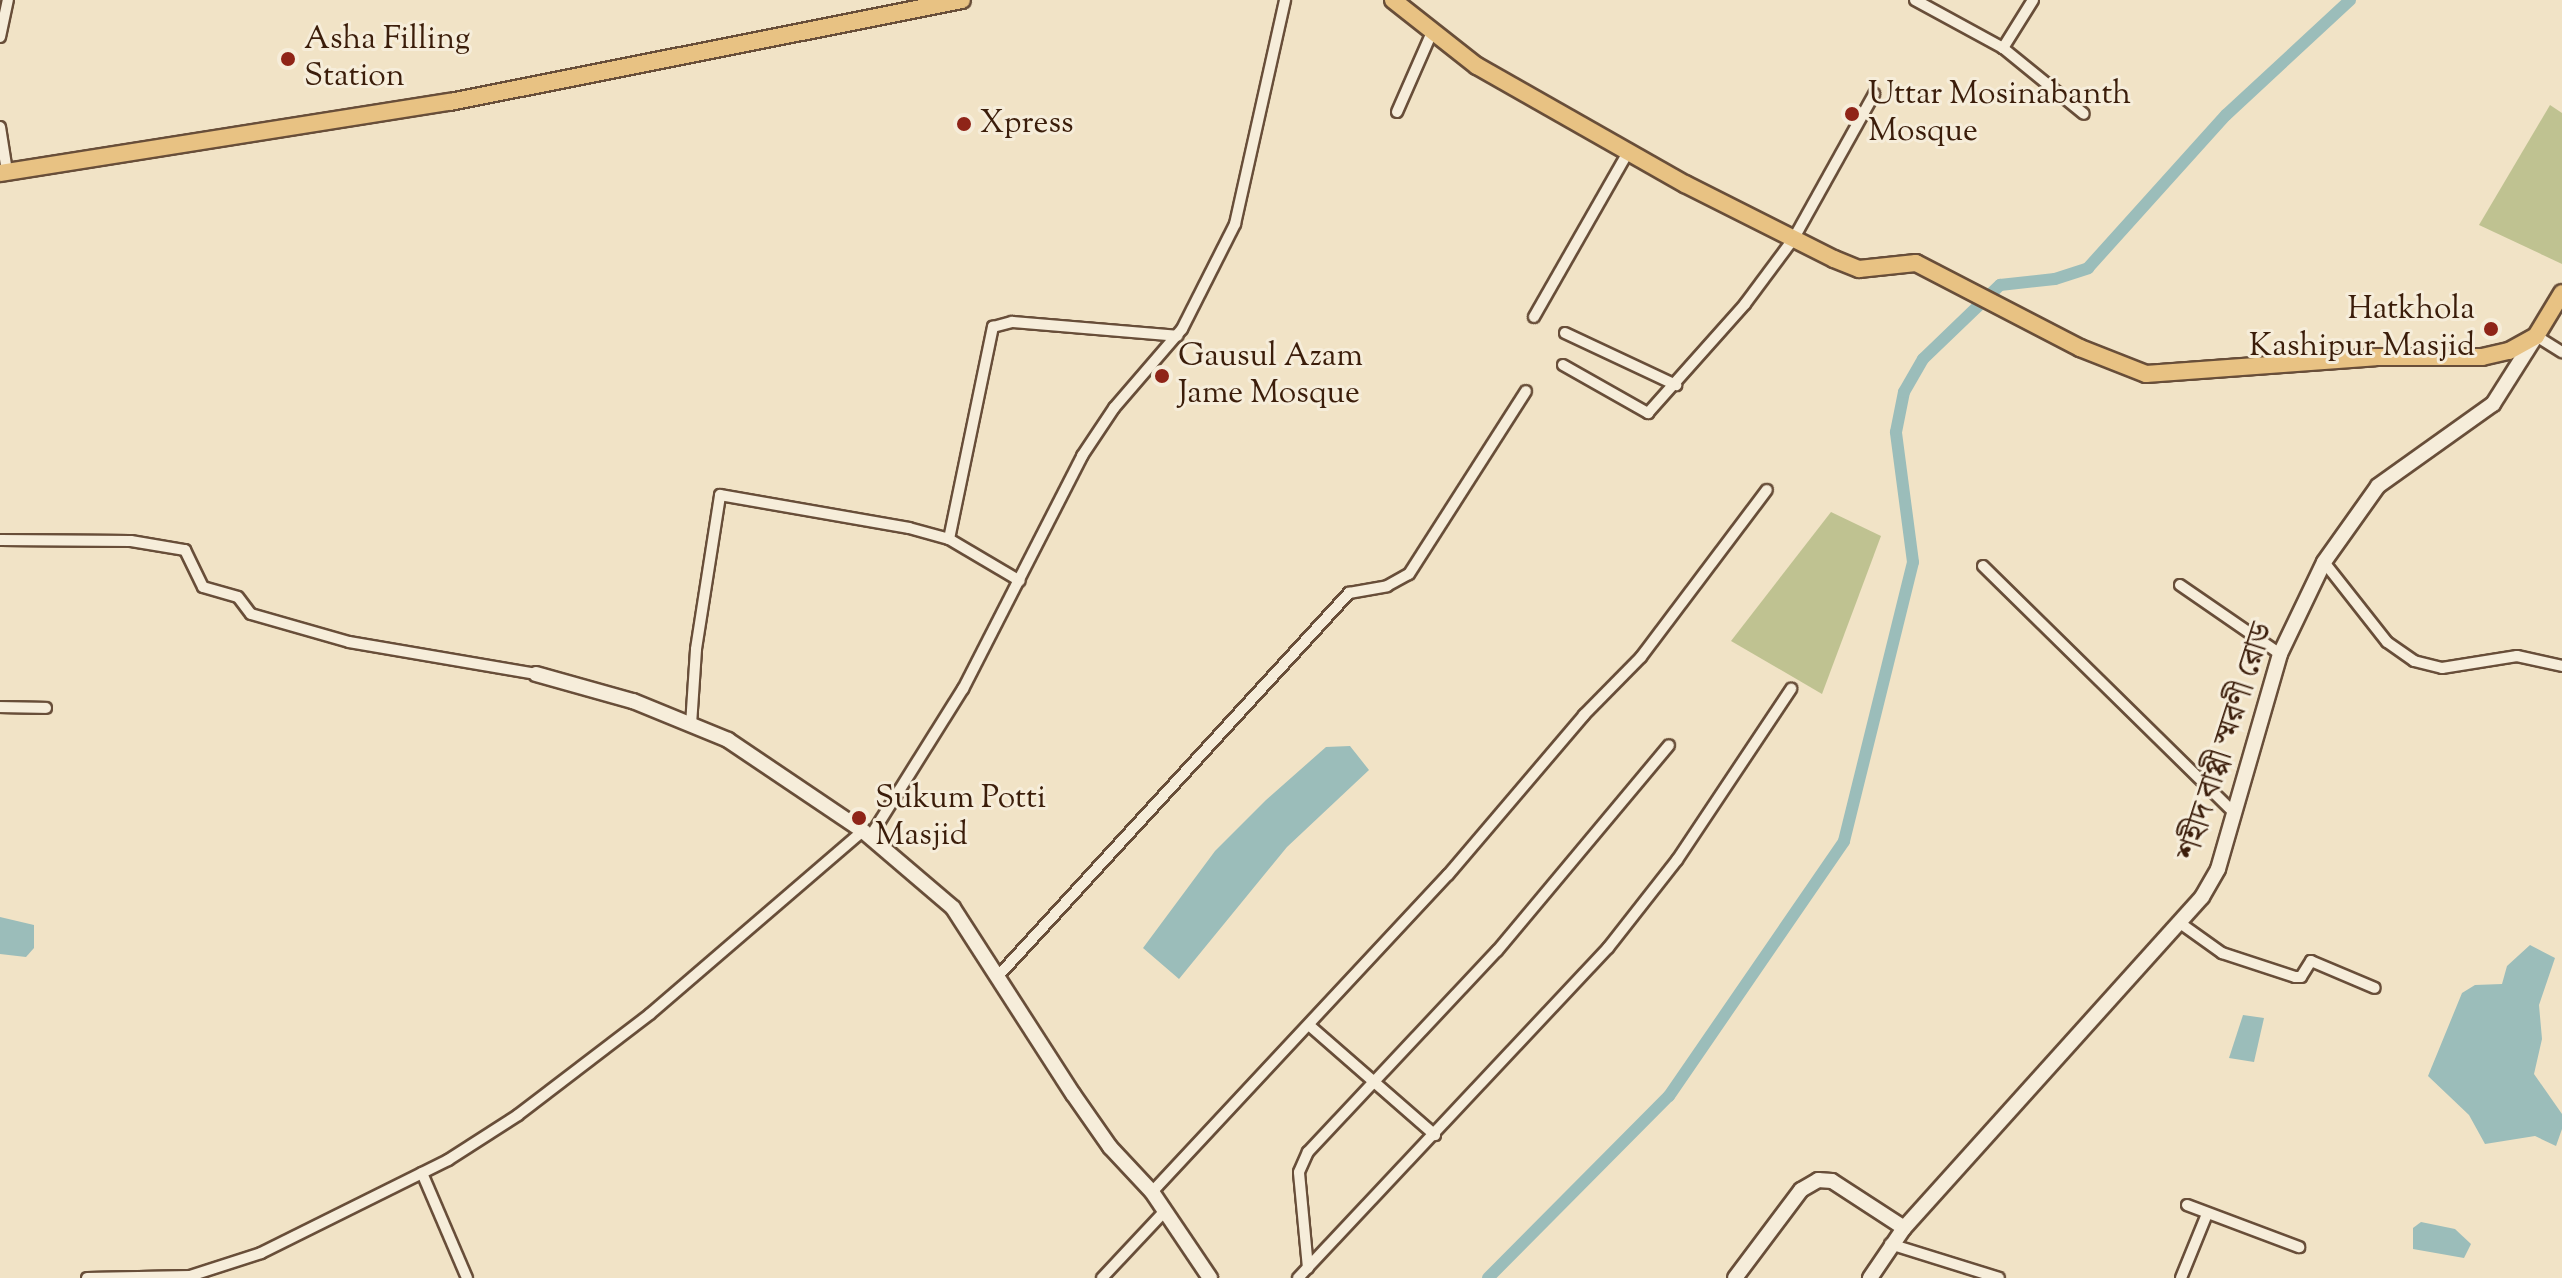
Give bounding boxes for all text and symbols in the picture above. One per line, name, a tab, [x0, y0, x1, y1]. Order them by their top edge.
place label: Asha Filling Station	[304, 22, 470, 97]
marker: Asha Filling Station	[279, 50, 297, 68]
place label: Uttar Mosinabanth Mosque	[1868, 77, 2131, 152]
place label: Xpress	[980, 105, 1074, 143]
marker: Uttar Mosinabanth Mosque	[1843, 105, 1861, 123]
marker: Xpress	[955, 115, 973, 133]
place label: Hatkhola Kashipur Masjid	[2249, 292, 2475, 367]
marker: Hatkhola Kashipur Masjid	[2482, 320, 2500, 338]
place label: Gausul Azam Jame Mosque	[1178, 339, 1363, 414]
marker: Gausul Azam Jame Mosque	[1153, 367, 1171, 385]
street label: শহীদ বাপ্পী স্মরণী রোড	[2171, 619, 2283, 865]
place label: Sukum Potti Masjid	[875, 781, 1046, 856]
marker: Sukum Potti Masjid	[850, 809, 868, 827]

